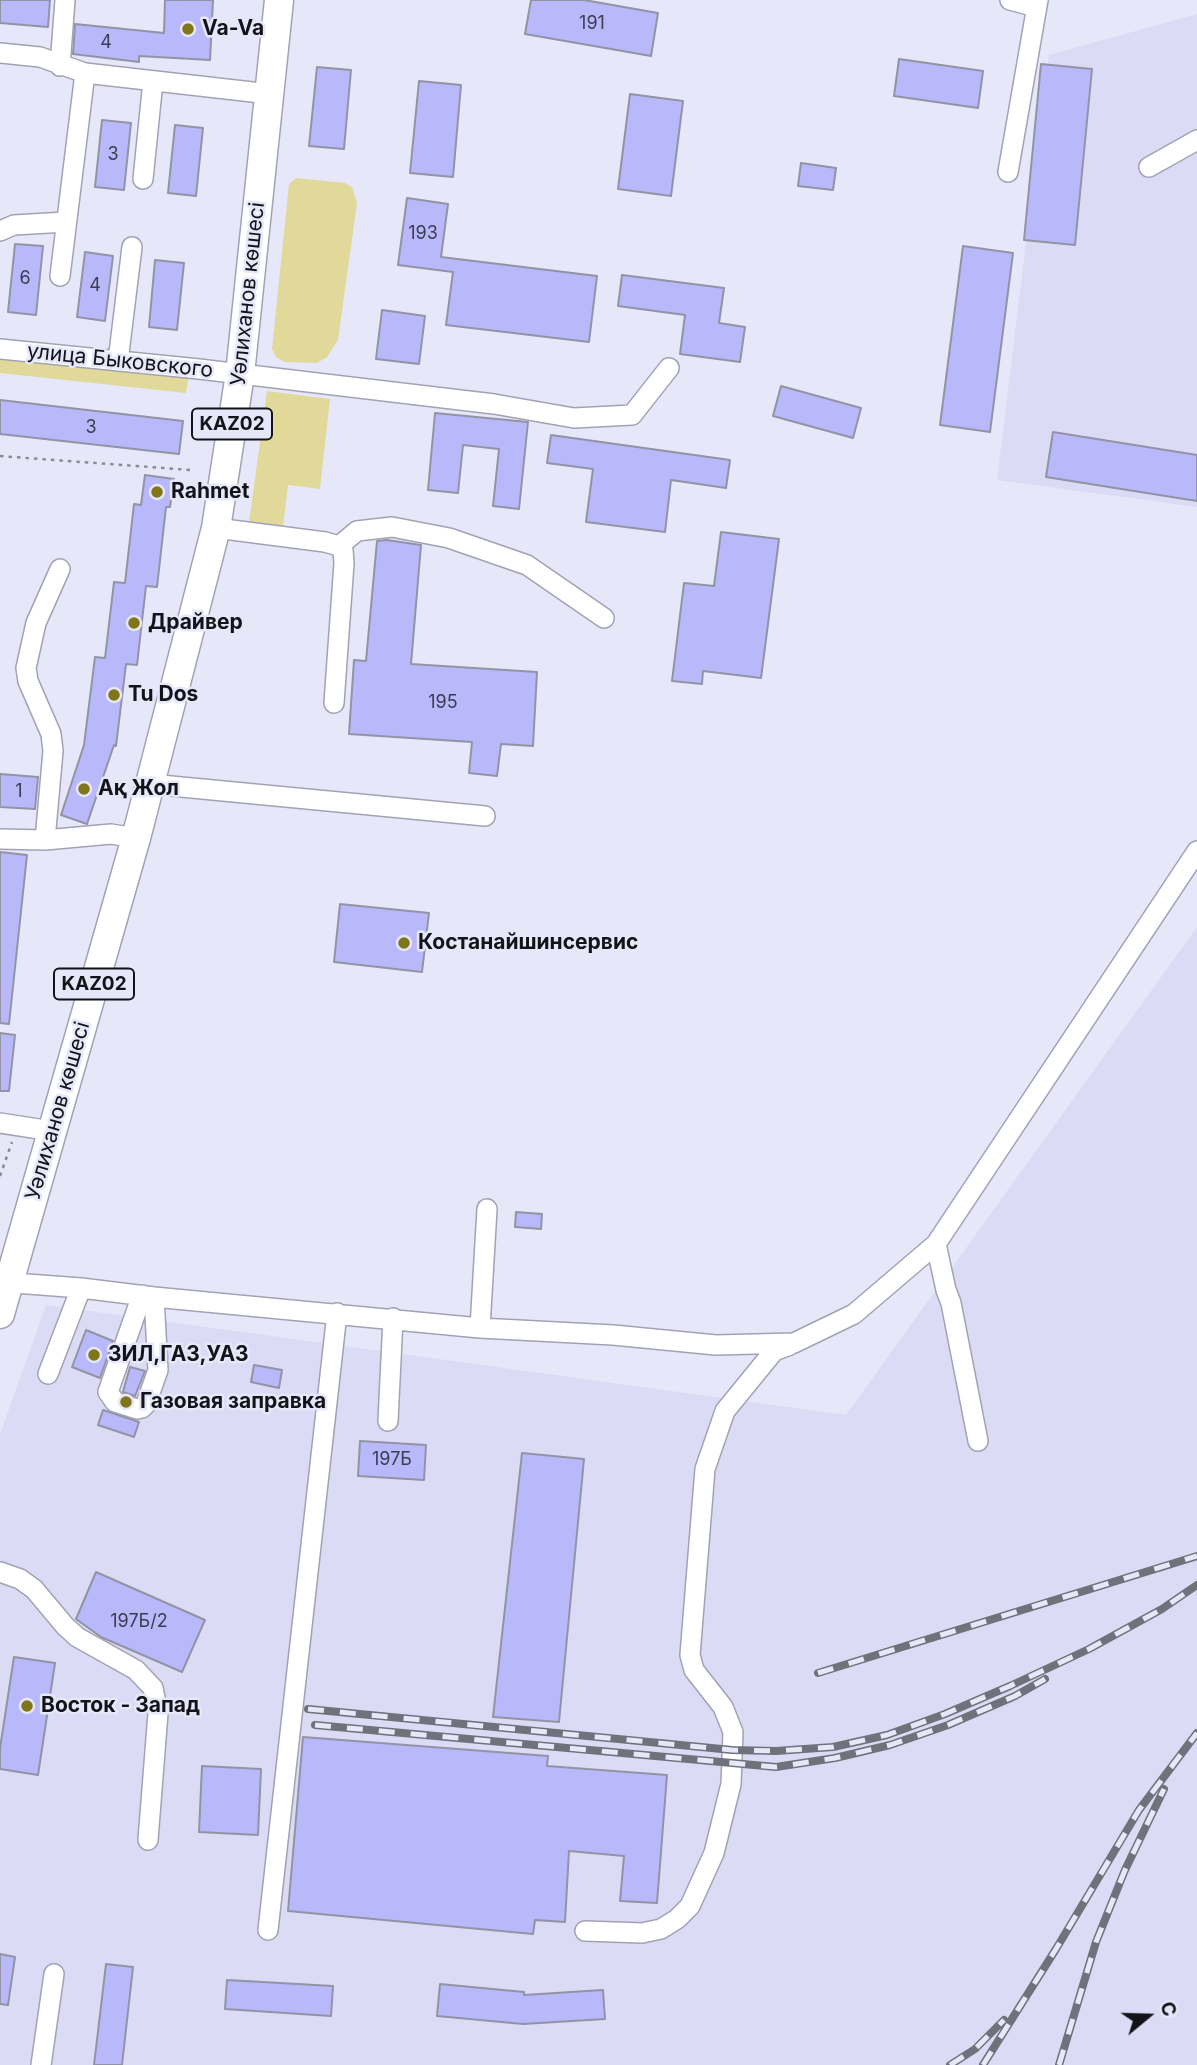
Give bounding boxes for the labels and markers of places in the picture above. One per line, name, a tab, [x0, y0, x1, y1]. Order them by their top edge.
place label: Va-Va	[202, 16, 264, 42]
marker: Va-Va	[180, 21, 196, 37]
place label: Rahmet	[171, 479, 249, 505]
marker: Rahmet	[149, 484, 165, 500]
place label: Драйвер	[148, 610, 243, 636]
marker: Драйвер	[126, 615, 142, 631]
place label: Tu Dos	[128, 682, 198, 708]
marker: Tu Dos	[106, 687, 122, 703]
place label: Ақ Жол	[98, 776, 179, 802]
marker: Ақ Жол	[76, 781, 92, 797]
place label: Костанайшинсервис	[418, 930, 638, 956]
marker: Костанайшинсервис	[396, 935, 412, 951]
place label: ЗИЛ,ГАЗ,УАЗ	[108, 1342, 249, 1368]
marker: ЗИЛ,ГАЗ,УАЗ	[86, 1347, 102, 1363]
place label: Газовая заправка	[140, 1389, 326, 1415]
marker: Газовая заправка	[118, 1394, 134, 1410]
place label: Восток - Запад	[41, 1693, 200, 1719]
marker: Восток - Запад	[19, 1698, 35, 1714]

